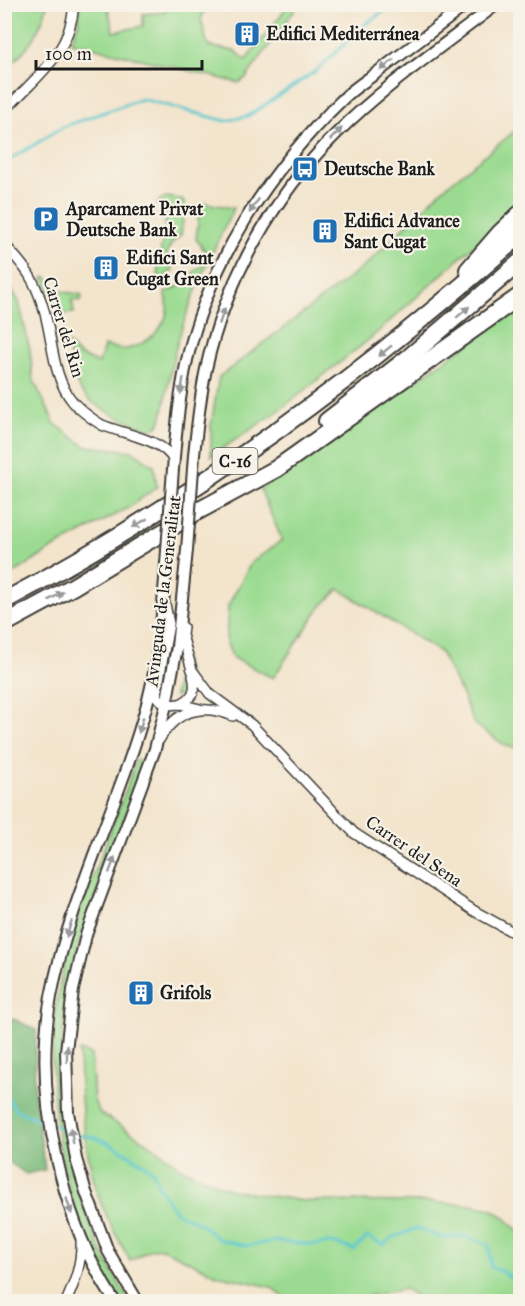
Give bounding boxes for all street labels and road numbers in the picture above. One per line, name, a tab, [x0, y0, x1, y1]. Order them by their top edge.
street label: Carrer del Rin	[38, 274, 90, 380]
road number: C-16	[212, 448, 258, 474]
street label: Avinguda de la Generalitat	[140, 493, 187, 689]
street label: Carrer del Sena	[361, 811, 467, 892]

